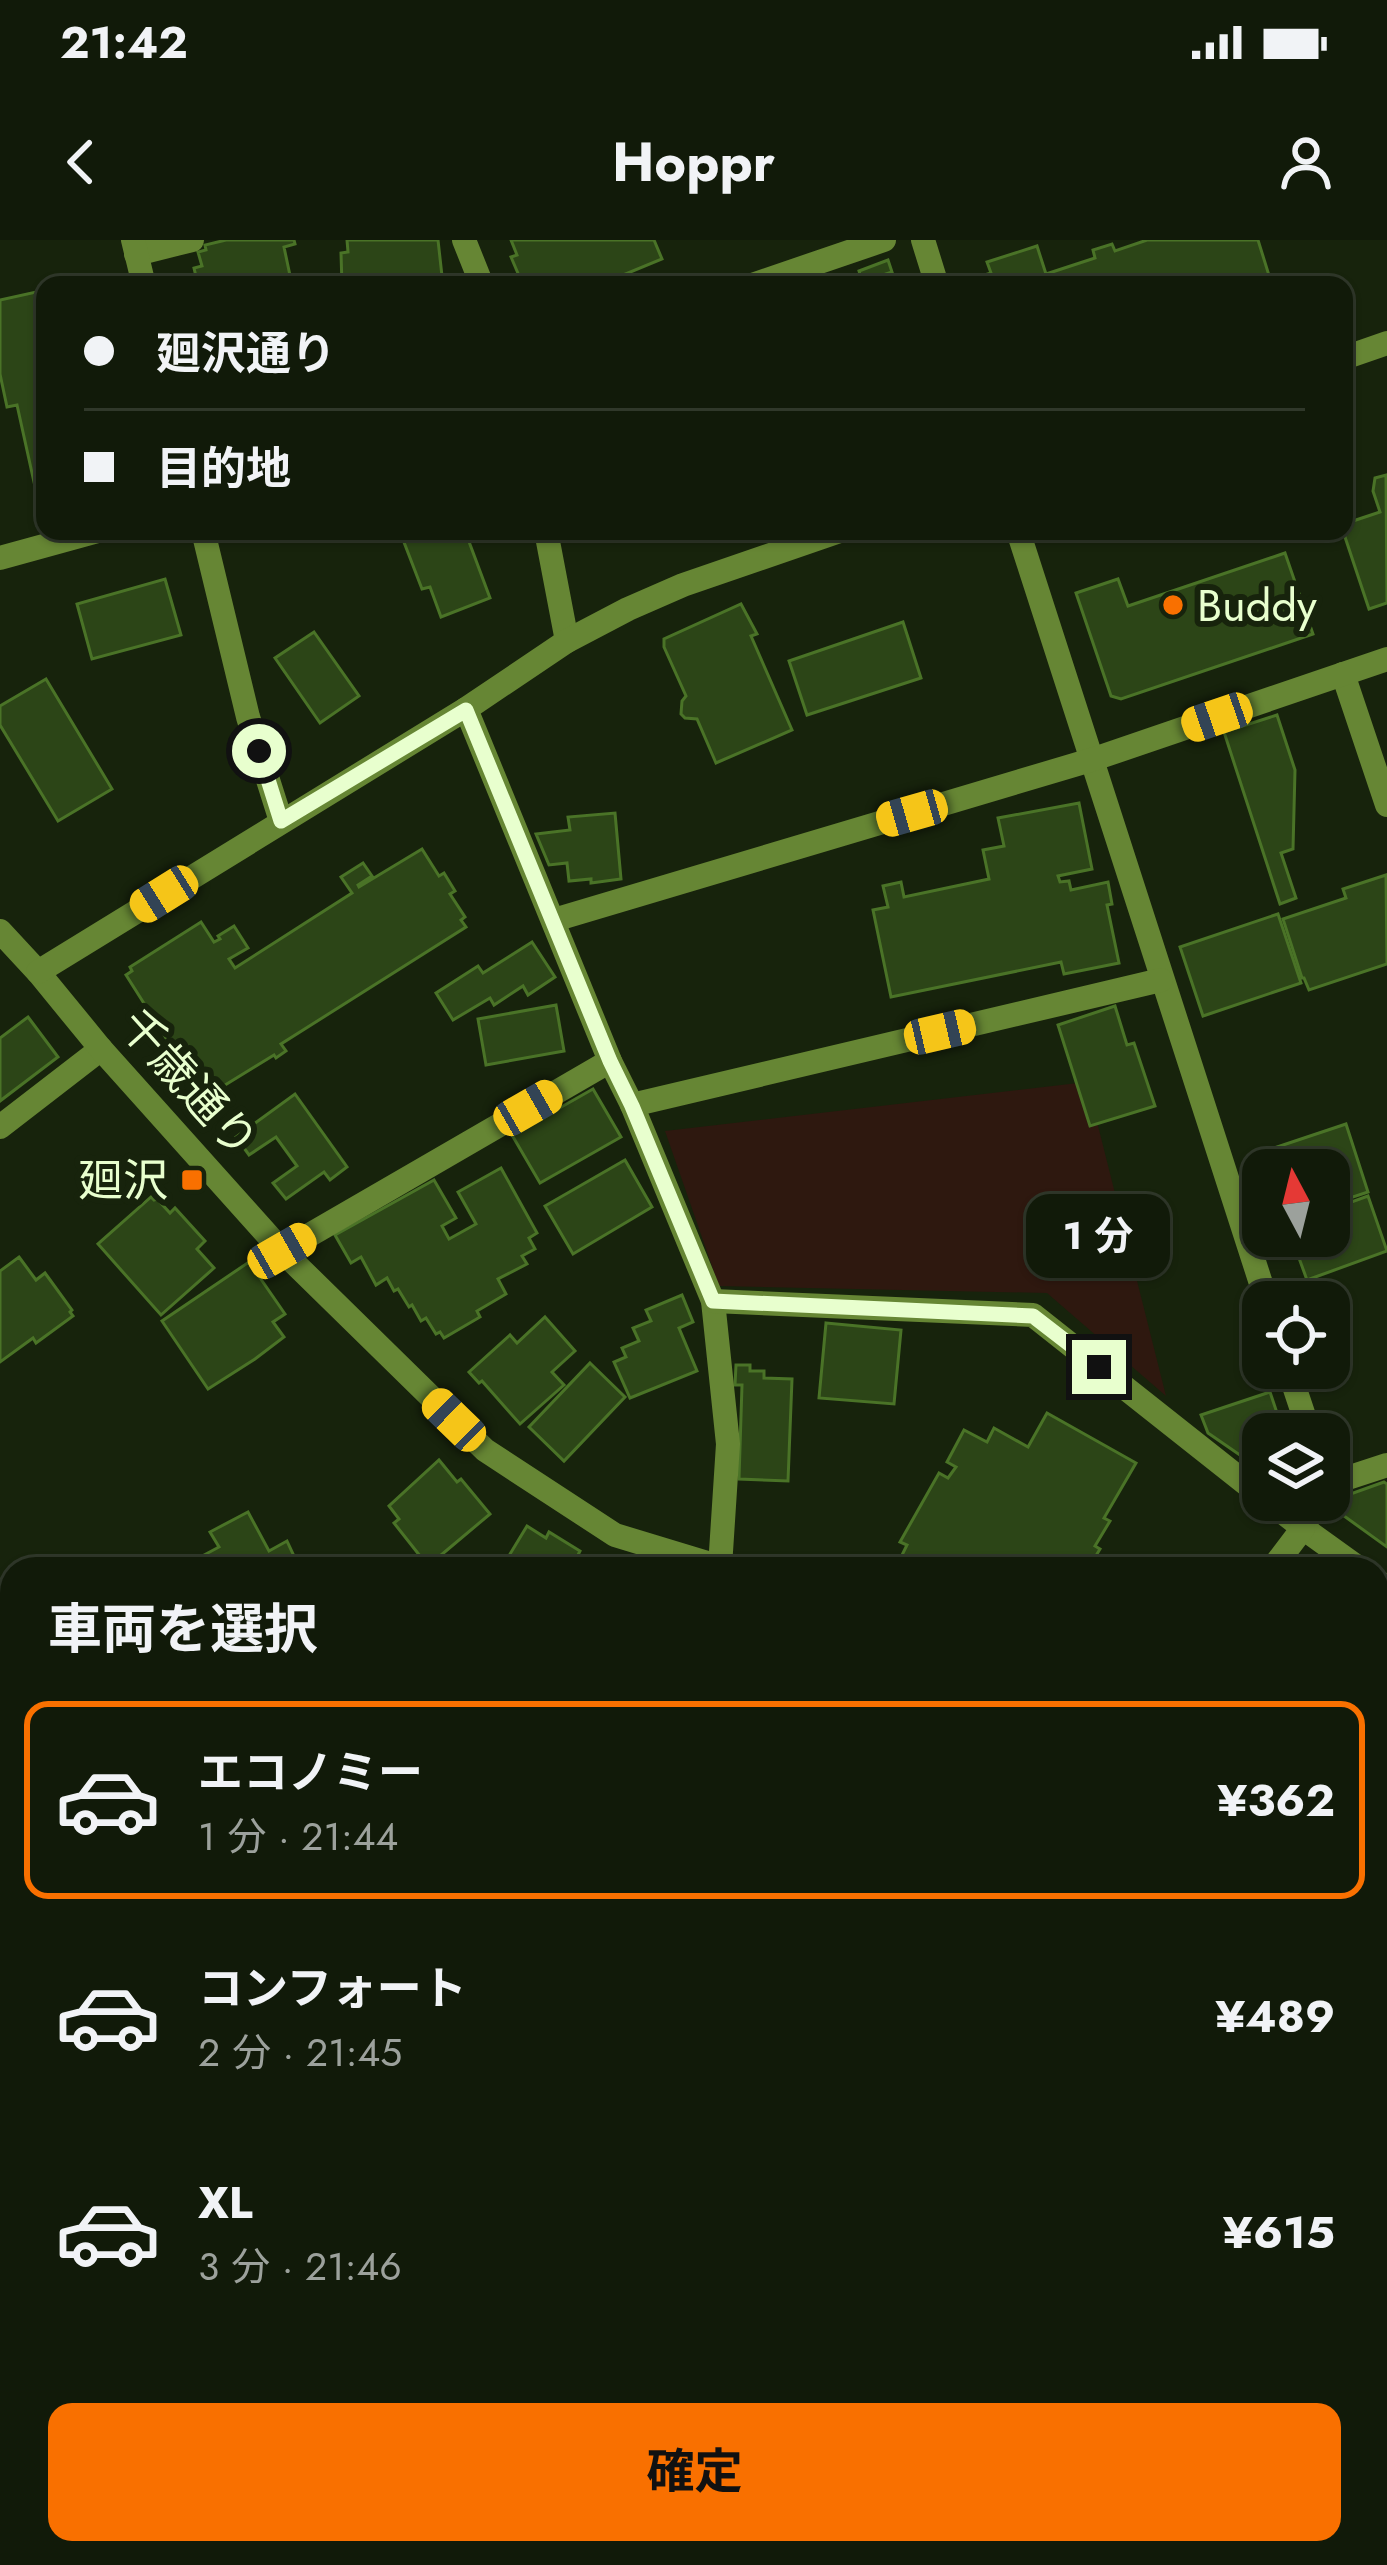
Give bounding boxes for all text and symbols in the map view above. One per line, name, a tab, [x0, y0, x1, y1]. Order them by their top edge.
text: 21:42	[60, 10, 188, 75]
text: Hoppr	[612, 123, 775, 201]
icon: back	[48, 129, 114, 195]
icon: person	[1273, 129, 1339, 195]
text: 廻沢通り	[156, 321, 336, 386]
text: 目的地	[156, 436, 291, 501]
place label: Buddy	[1197, 573, 1317, 638]
marker: Buddy	[1160, 592, 1186, 618]
car	[1177, 688, 1257, 746]
route start	[232, 724, 286, 778]
car	[872, 786, 952, 840]
car	[124, 860, 204, 928]
street label: 千歳通り	[104, 995, 273, 1172]
car	[901, 1006, 979, 1058]
car	[488, 1074, 568, 1142]
place label: 廻沢	[78, 1148, 168, 1213]
north arrow	[1242, 1149, 1350, 1257]
map controls	[1242, 1149, 1350, 1521]
marker: 廻沢	[179, 1167, 205, 1193]
callout: 1 分	[1027, 1193, 1171, 1277]
text: 1 分	[1063, 1207, 1133, 1264]
car	[242, 1217, 322, 1285]
button: locate	[1242, 1281, 1350, 1389]
route end	[1072, 1340, 1126, 1394]
car	[416, 1382, 492, 1458]
button: layers	[1242, 1413, 1350, 1521]
text: 車両を選択	[48, 1590, 318, 1668]
text: エコノミー	[198, 1740, 423, 1805]
icon: car	[54, 1746, 162, 1854]
text: ¥362	[1217, 1768, 1335, 1833]
text: 1 分 · 21:44	[198, 1808, 398, 1865]
text: コンフォート	[198, 1956, 467, 2021]
icon: car	[54, 1962, 162, 2070]
text: ¥489	[1215, 1984, 1335, 2049]
text: 2 分 · 21:45	[198, 2024, 402, 2081]
text: XL	[198, 2170, 253, 2235]
icon: car	[54, 2178, 162, 2286]
text: ¥615	[1223, 2200, 1335, 2265]
text: 3 分 · 21:46	[198, 2238, 402, 2295]
button: 確定	[48, 2403, 1341, 2541]

